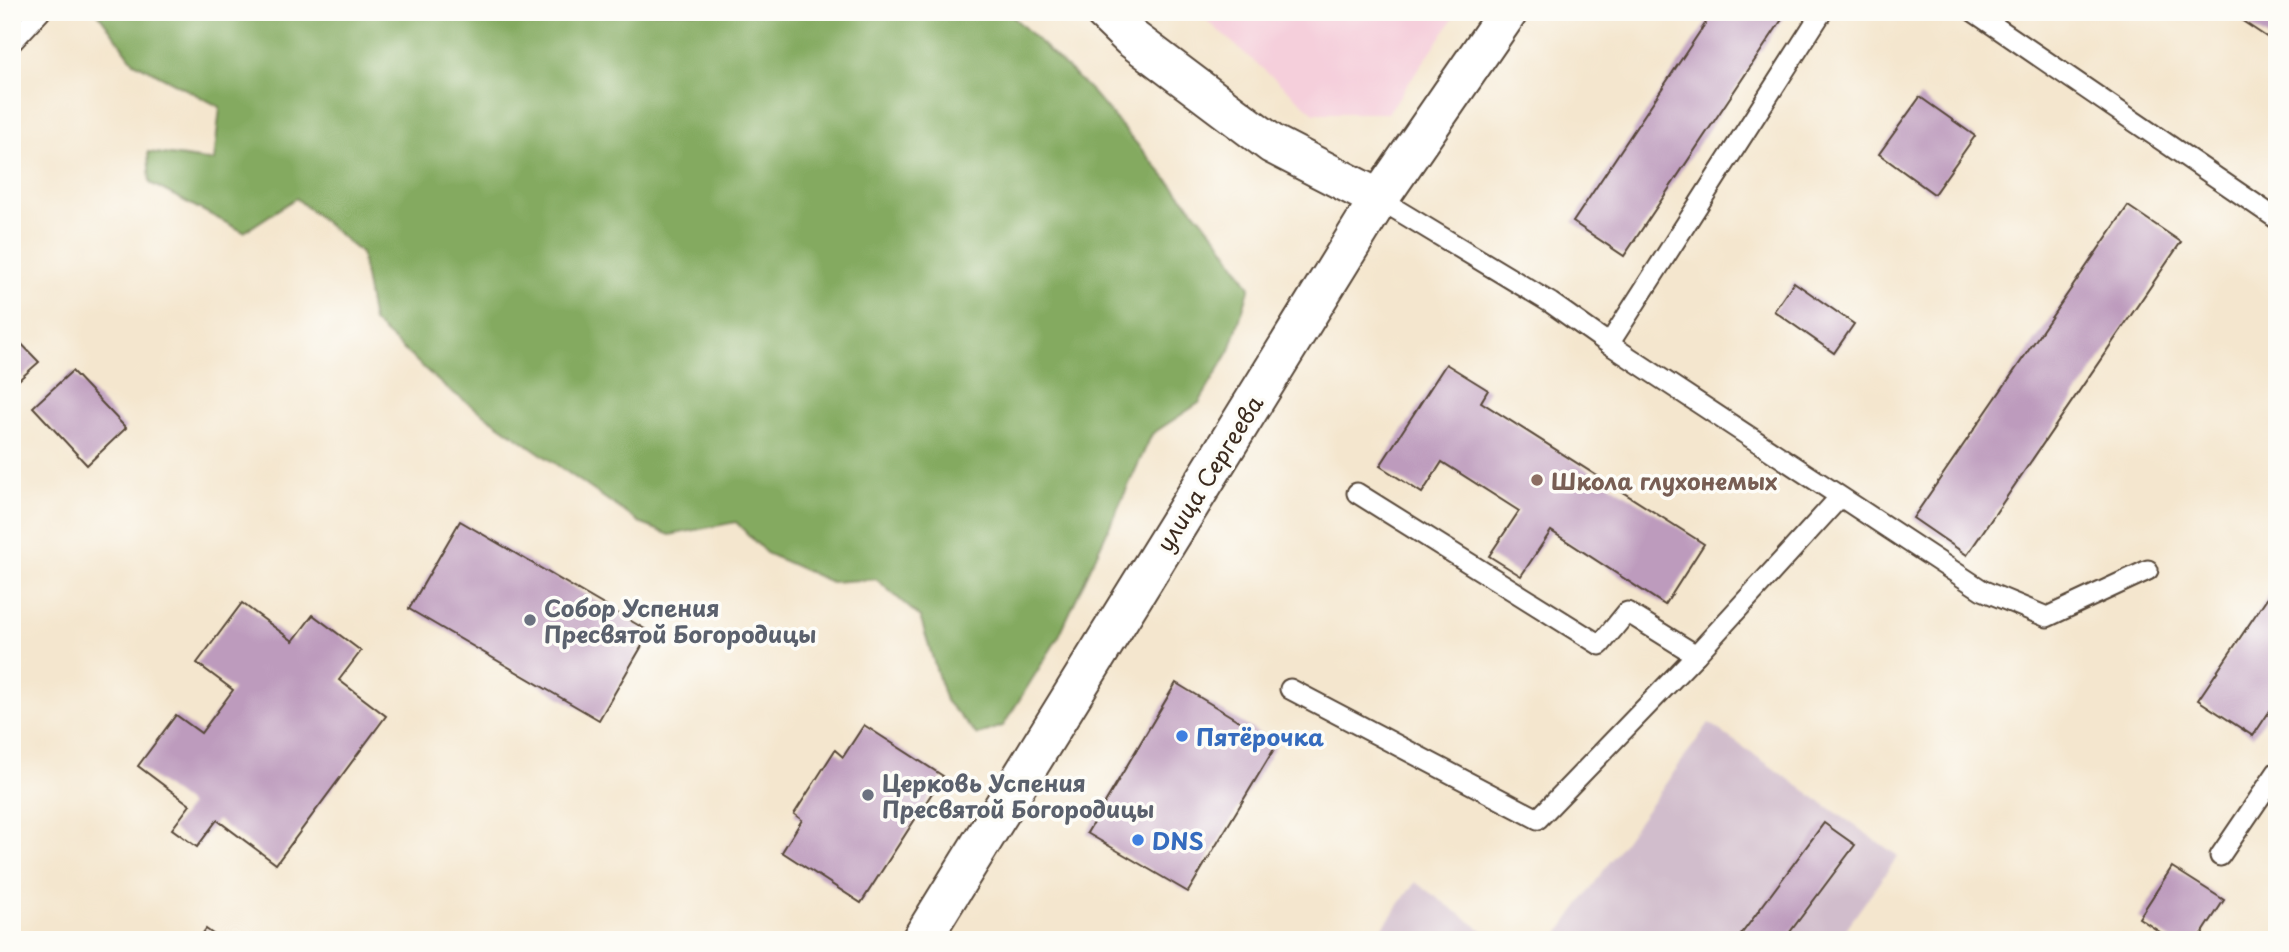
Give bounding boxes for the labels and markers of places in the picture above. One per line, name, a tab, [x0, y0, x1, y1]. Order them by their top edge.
place label: Школа глухонемых	[1551, 463, 1777, 498]
marker: Школа глухонемых	[1529, 472, 1545, 488]
place label: Собор Успения Пресвятой Богородицы	[544, 590, 816, 651]
marker: Собор Успения Пресвятой Богородицы	[522, 612, 538, 628]
place label: Пятёрочка	[1196, 719, 1324, 754]
marker: Пятёрочка	[1174, 728, 1190, 744]
place label: Церковь Успения Пресвятой Богородицы	[882, 765, 1154, 826]
marker: Церковь Успения Пресвятой Богородицы	[860, 787, 876, 803]
place label: DNS	[1152, 823, 1204, 858]
marker: DNS	[1130, 832, 1146, 848]

